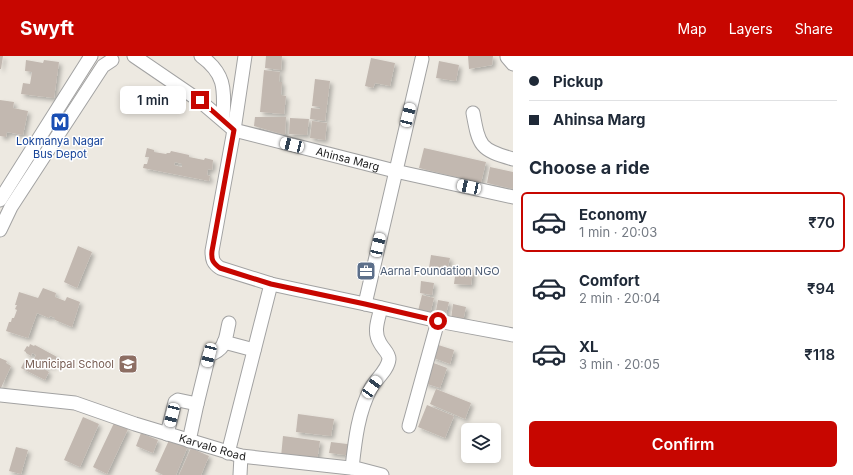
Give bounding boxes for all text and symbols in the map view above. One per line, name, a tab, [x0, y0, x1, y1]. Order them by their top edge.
text: Swyft	[20, 17, 74, 40]
text: Map	[678, 20, 707, 37]
text: Layers	[729, 20, 773, 37]
text: Share	[795, 20, 833, 37]
text: Pickup	[553, 72, 603, 91]
callout: 1 min	[120, 86, 186, 114]
route end	[191, 91, 209, 109]
text: 1 min	[137, 92, 169, 108]
car	[399, 102, 417, 128]
text: Ahinsa Marg	[553, 110, 646, 129]
metro station icon: Lokmanya Nagar Bus Depot	[49, 111, 71, 133]
place label: Lokmanya Nagar Bus Depot	[16, 134, 104, 161]
car	[279, 136, 305, 154]
street label: Ahinsa Marg	[314, 144, 381, 174]
text: Choose a ride	[529, 157, 650, 178]
car	[456, 179, 482, 195]
icon: car	[531, 204, 567, 240]
text: Economy	[579, 205, 647, 224]
text: ₹70	[808, 213, 835, 232]
text: 1 min · 20:03	[579, 224, 657, 240]
car	[369, 232, 387, 258]
office icon: Aarna Foundation NGO	[355, 260, 377, 282]
place label: Aarna Foundation NGO	[380, 264, 500, 278]
icon: car	[531, 270, 567, 306]
text: Comfort	[579, 271, 640, 290]
text: ₹94	[807, 279, 835, 298]
text: 2 min · 20:04	[579, 290, 660, 306]
route start	[429, 312, 447, 330]
icon: car	[531, 336, 567, 372]
text: XL	[579, 337, 599, 356]
car	[200, 342, 218, 368]
text: ₹118	[804, 345, 835, 364]
school or university icon: Municipal School	[117, 353, 139, 375]
text: 3 min · 20:05	[579, 356, 660, 372]
place label: Municipal School	[25, 357, 114, 371]
car	[360, 374, 384, 400]
car	[163, 402, 181, 428]
button: Confirm	[529, 421, 837, 467]
map controls	[461, 423, 501, 463]
button: layers	[461, 423, 501, 463]
street label: Karvalo Road	[177, 431, 247, 463]

